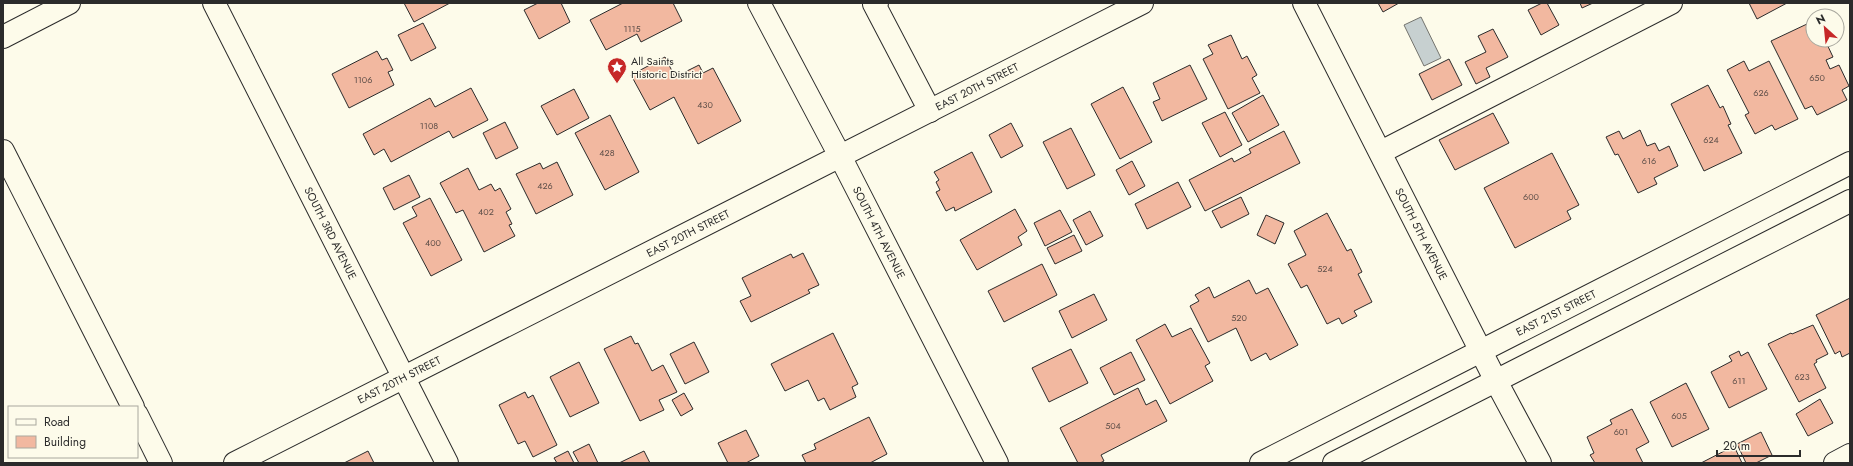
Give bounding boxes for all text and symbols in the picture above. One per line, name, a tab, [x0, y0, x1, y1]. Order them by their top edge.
north arrow	[1805, 8, 1845, 48]
text: N	[1813, 10, 1828, 28]
house number: 1115	[623, 22, 641, 35]
place label: All Saints Historic District	[631, 53, 702, 82]
place icon: All Saints Historic District	[606, 56, 628, 84]
street label: EAST 20TH STREET	[933, 59, 1021, 115]
house number: 650	[1809, 71, 1825, 84]
house number: 1106	[354, 73, 372, 86]
house number: 626	[1753, 86, 1769, 99]
house number: 430	[697, 98, 713, 111]
house number: 1108	[420, 119, 438, 132]
house number: 624	[1703, 133, 1719, 146]
house number: 428	[599, 146, 615, 159]
house number: 616	[1642, 154, 1656, 167]
house number: 426	[537, 179, 553, 192]
street label: SOUTH 3RD AVENUE	[300, 184, 361, 282]
street label: SOUTH 4TH AVENUE	[849, 184, 909, 281]
street label: SOUTH 5TH AVENUE	[1391, 185, 1451, 283]
house number: 600	[1523, 190, 1540, 203]
house number: 402	[478, 205, 494, 218]
street label: EAST 20TH STREET	[644, 205, 733, 261]
house number: 400	[425, 236, 442, 249]
house number: 524	[1317, 262, 1333, 275]
street label: EAST 21ST STREET	[1513, 286, 1599, 340]
house number: 520	[1231, 311, 1247, 324]
street label: EAST 20TH STREET	[355, 352, 444, 408]
house number: 623	[1794, 370, 1810, 383]
house number: 611	[1732, 374, 1746, 387]
legend	[8, 406, 138, 458]
house number: 605	[1671, 409, 1687, 422]
text: Road	[44, 413, 70, 431]
house number: 504	[1105, 419, 1121, 432]
house number: 601	[1614, 425, 1628, 438]
scale bar	[1717, 432, 1800, 458]
text: Building	[44, 433, 86, 451]
text: 20 m	[1723, 437, 1750, 455]

